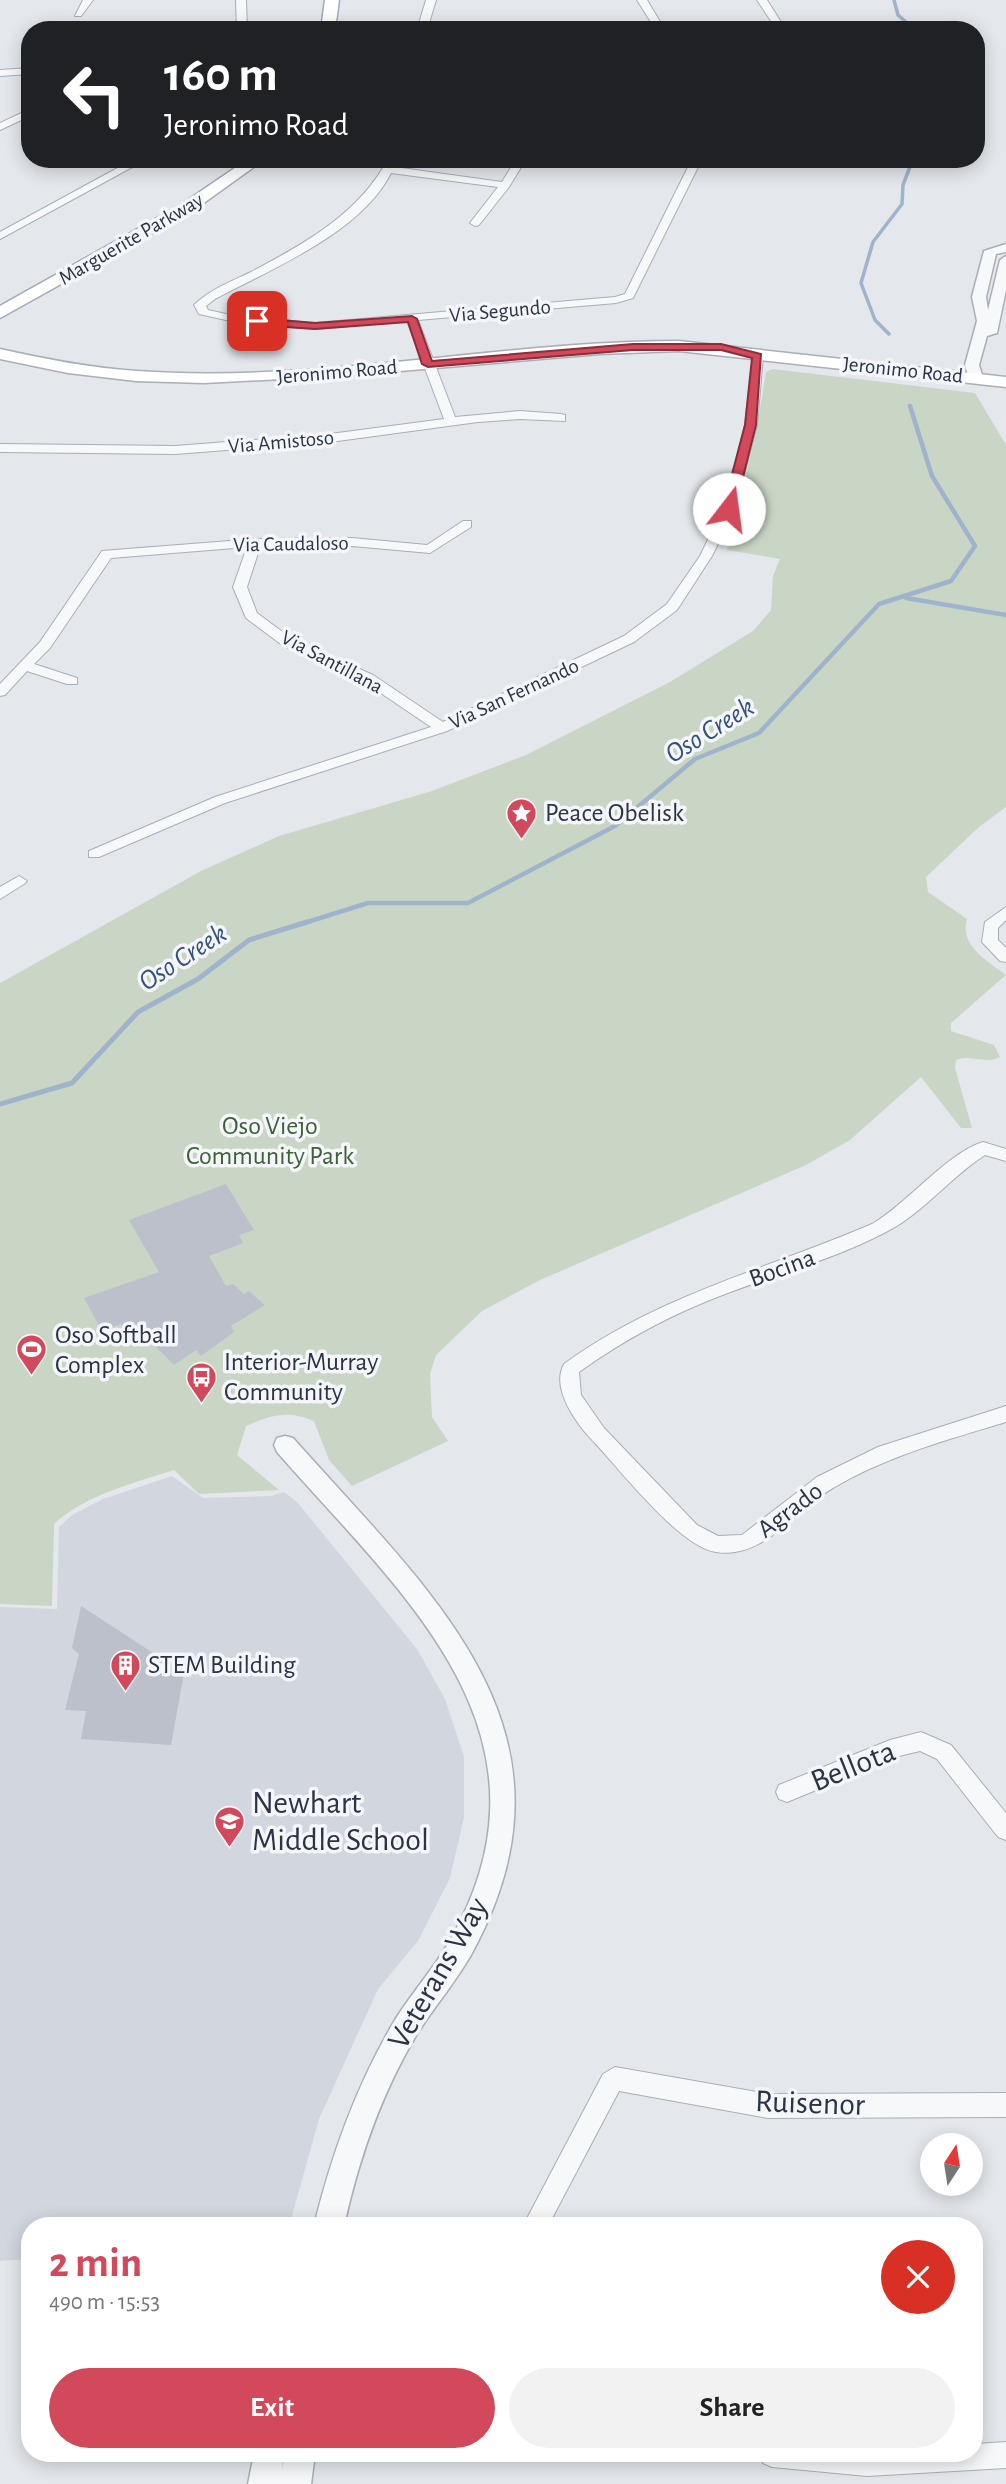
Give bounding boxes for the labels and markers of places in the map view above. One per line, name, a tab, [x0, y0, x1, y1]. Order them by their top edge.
pin	[227, 291, 287, 351]
place icon: Peace Obelisk	[505, 796, 539, 840]
place label: Peace Obelisk	[545, 800, 684, 826]
place label: Oso Softball Complex	[55, 1322, 177, 1378]
sports icon: Oso Softball Complex	[15, 1333, 49, 1377]
place label: Interior-Murray Community	[224, 1349, 378, 1405]
bus stop icon: Interior-Murray Community	[184, 1360, 218, 1404]
building icon: STEM Building	[108, 1648, 142, 1692]
place label: STEM Building	[148, 1652, 296, 1678]
place label: Newhart Middle School	[252, 1787, 429, 1856]
school or university icon: Newhart Middle School	[212, 1804, 246, 1848]

